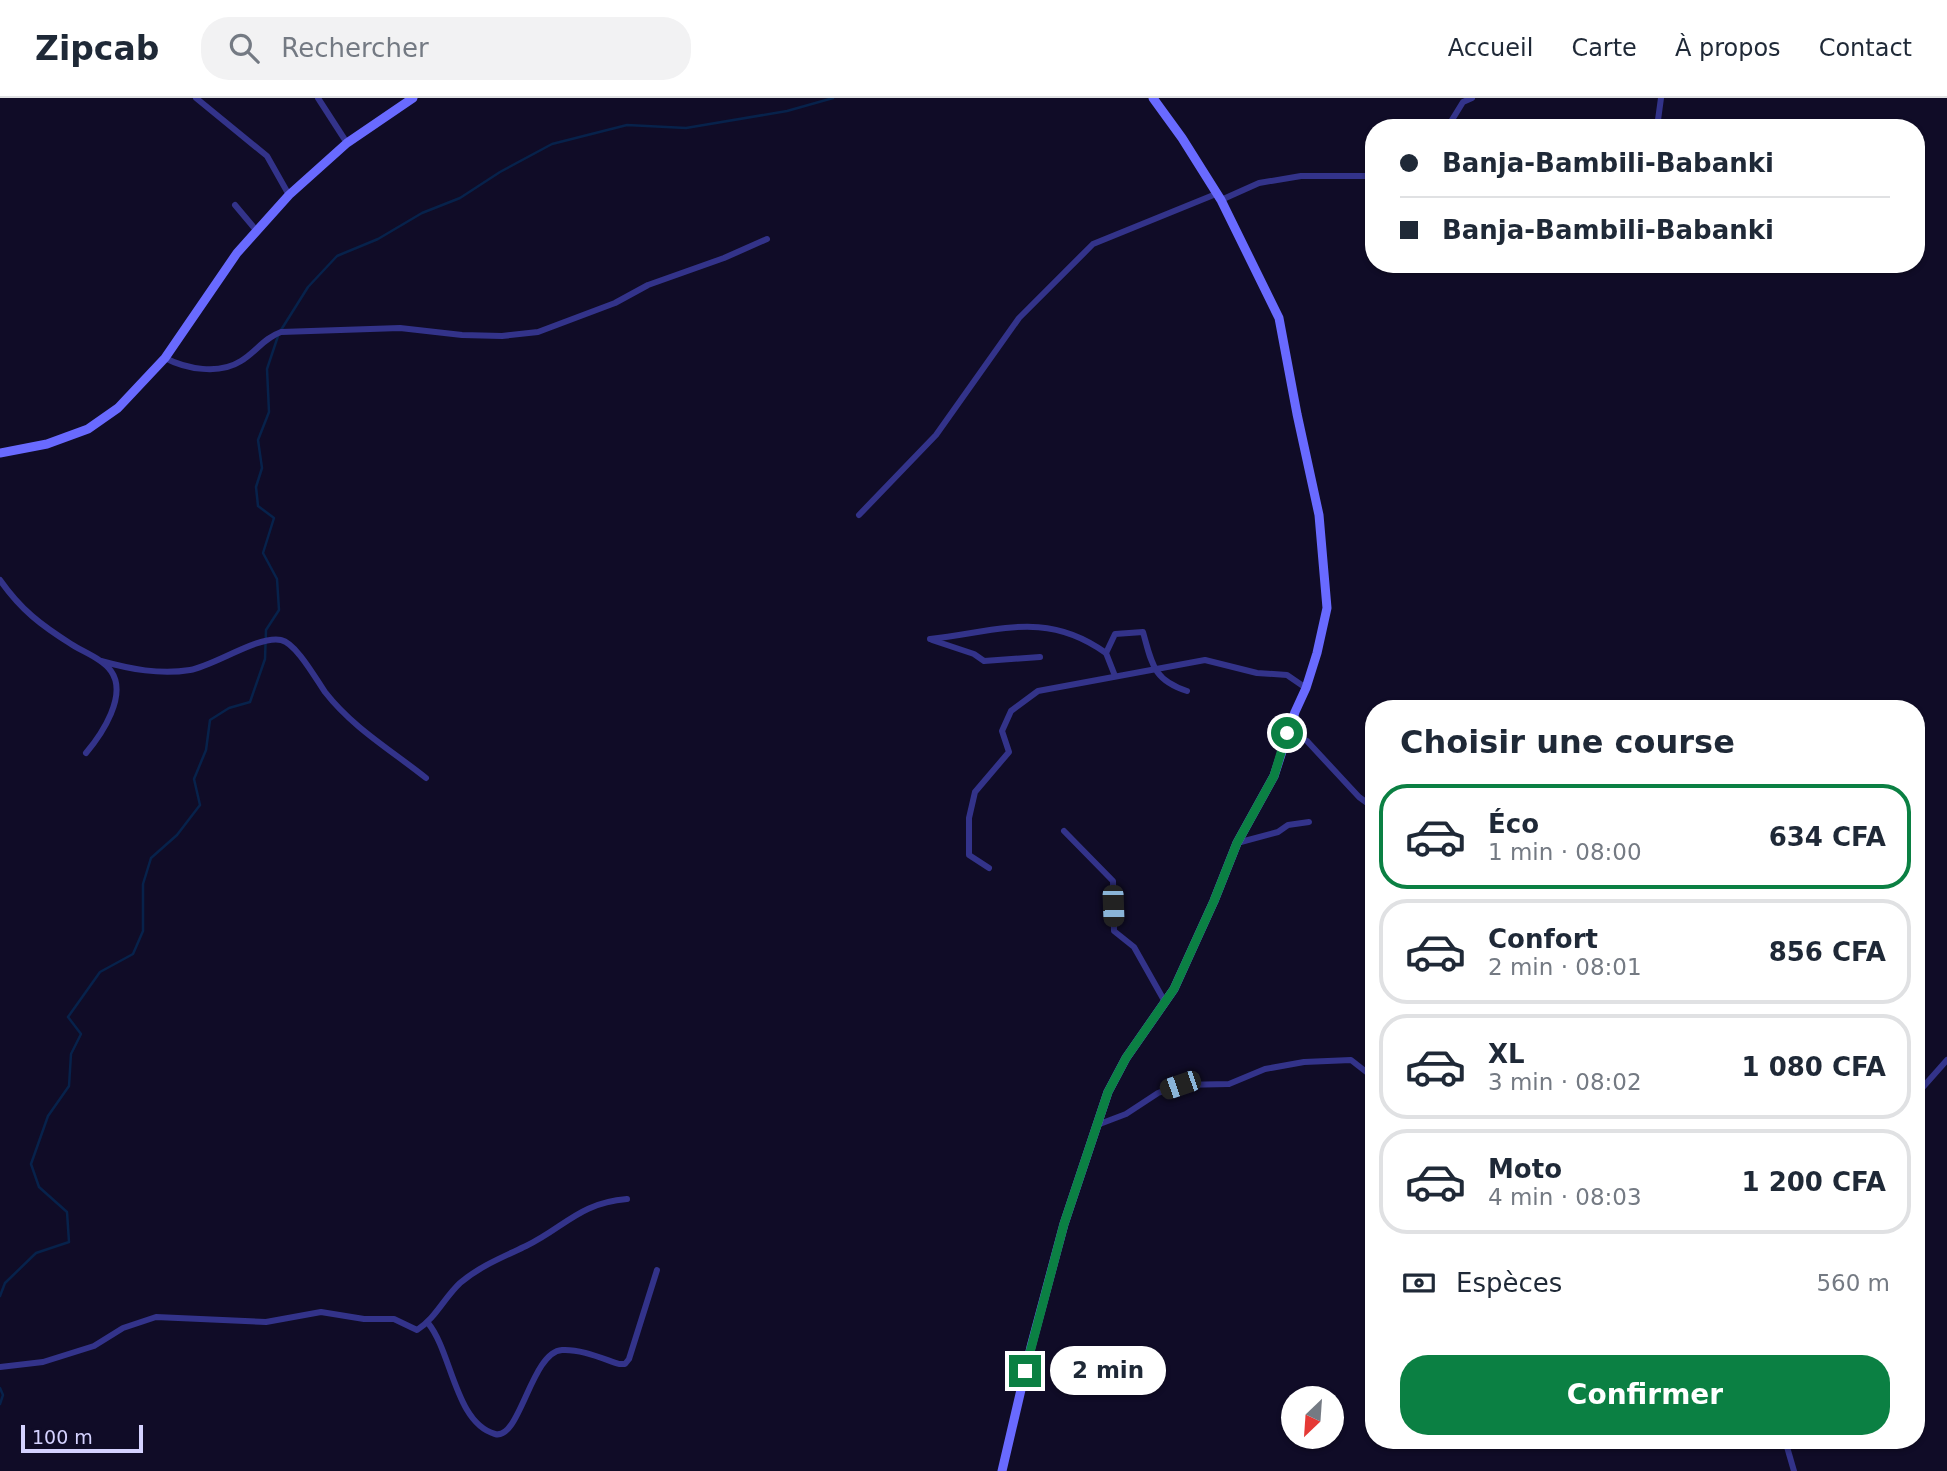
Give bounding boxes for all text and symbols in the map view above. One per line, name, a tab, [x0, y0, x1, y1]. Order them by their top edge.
search box	[201, 17, 691, 80]
text: Zipcab	[35, 29, 159, 68]
icon: search	[225, 29, 263, 67]
text: Rechercher	[281, 33, 429, 63]
text: Accueil	[1448, 34, 1533, 62]
text: Carte	[1571, 34, 1637, 62]
text: À propos	[1675, 34, 1781, 62]
text: Contact	[1819, 34, 1912, 62]
text: Banja-Bambili-Babanki	[1442, 148, 1774, 178]
text: Banja-Bambili-Babanki	[1442, 215, 1774, 245]
route start	[1271, 717, 1303, 749]
text: Choisir une course	[1400, 723, 1735, 761]
icon: car	[1404, 805, 1467, 868]
text: Éco	[1488, 809, 1539, 839]
text: 634 CFA	[1769, 822, 1886, 852]
text: 1 min · 08:00	[1488, 839, 1642, 865]
car	[1102, 885, 1125, 927]
icon: car	[1404, 920, 1467, 983]
text: Confort	[1488, 924, 1598, 954]
text: 856 CFA	[1769, 937, 1886, 967]
text: 2 min · 08:01	[1488, 954, 1642, 980]
icon: car	[1404, 1035, 1467, 1098]
text: XL	[1488, 1039, 1525, 1069]
text: 1 080 CFA	[1742, 1052, 1886, 1082]
car	[1157, 1068, 1204, 1102]
text: 3 min · 08:02	[1488, 1069, 1642, 1095]
icon: car	[1404, 1150, 1467, 1213]
text: Moto	[1488, 1154, 1562, 1184]
text: 1 200 CFA	[1742, 1167, 1886, 1197]
text: 4 min · 08:03	[1488, 1184, 1642, 1210]
icon: cash	[1400, 1264, 1438, 1302]
text: Espèces	[1456, 1268, 1562, 1298]
text: 560 m	[1816, 1270, 1890, 1296]
callout: 2 min	[1050, 1346, 1165, 1396]
route end	[1009, 1355, 1041, 1387]
button: Confirmer	[1400, 1355, 1890, 1435]
text: 2 min	[1072, 1357, 1144, 1383]
north arrow	[1281, 1386, 1344, 1449]
map controls	[1281, 1386, 1344, 1449]
scale bar	[21, 1422, 144, 1454]
text: 100 m	[32, 1426, 93, 1448]

